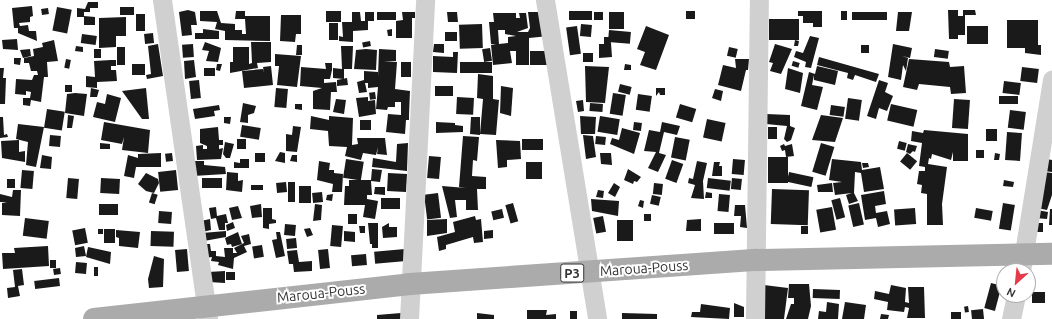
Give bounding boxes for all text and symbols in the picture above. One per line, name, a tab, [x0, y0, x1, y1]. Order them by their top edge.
street label: Maroua-Pouss	[599, 257, 689, 279]
road number: P3	[560, 262, 584, 284]
north arrow	[996, 263, 1036, 303]
street label: Maroua-Pouss	[276, 280, 366, 306]
text: N	[1005, 286, 1017, 300]

